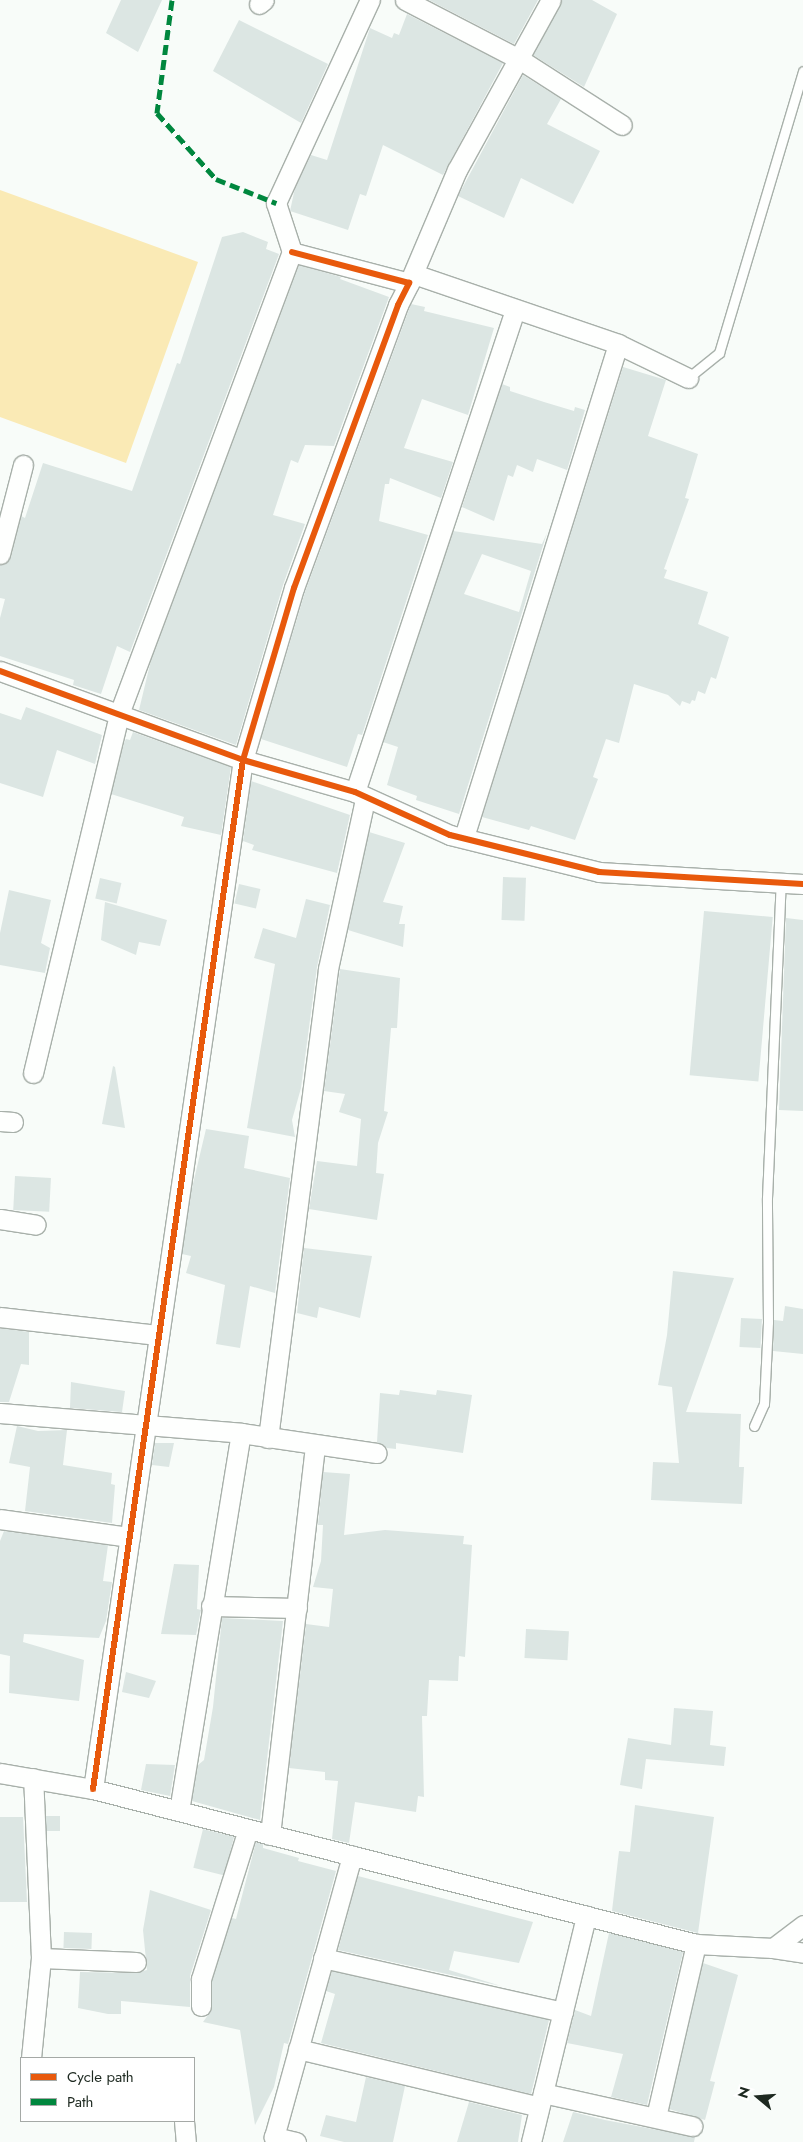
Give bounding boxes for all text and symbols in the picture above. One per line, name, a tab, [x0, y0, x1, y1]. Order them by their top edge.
legend	[20, 2057, 195, 2122]
text: Cycle path	[67, 2066, 134, 2088]
north arrow	[733, 2072, 783, 2122]
text: N	[733, 2084, 755, 2101]
text: Path	[67, 2091, 93, 2113]

